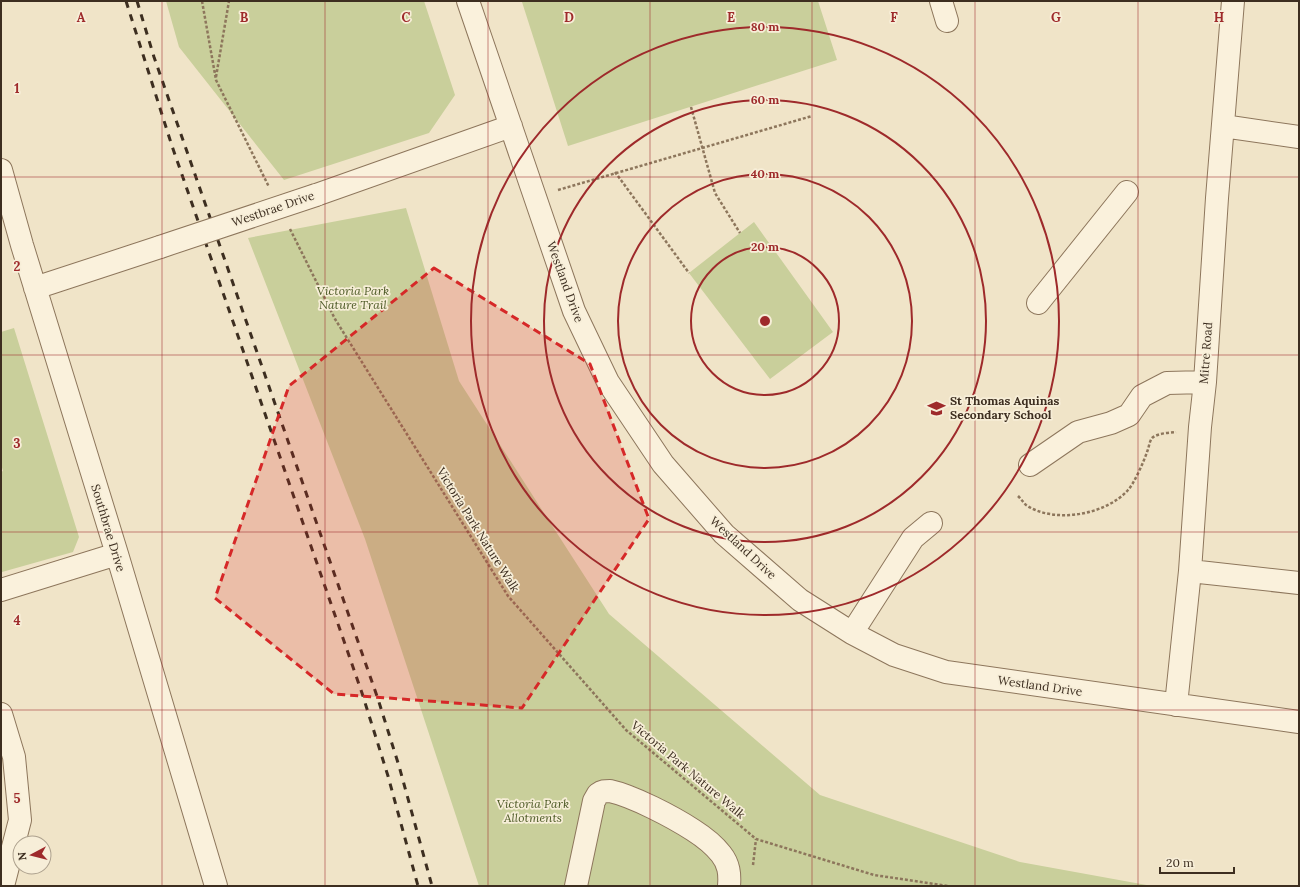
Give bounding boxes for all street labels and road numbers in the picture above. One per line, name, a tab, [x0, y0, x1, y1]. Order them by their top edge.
street label: Westbrae Drive	[230, 187, 316, 230]
street label: Westland Drive	[544, 239, 587, 325]
street label: Mitre Road	[1196, 322, 1215, 384]
street label: Victoria Park Nature Walk	[433, 464, 523, 595]
street label: Southbrae Drive	[88, 482, 129, 574]
street label: Westland Drive	[707, 513, 780, 583]
street label: Westland Drive	[997, 672, 1084, 699]
street label: Victoria Park Nature Walk	[627, 717, 749, 822]

